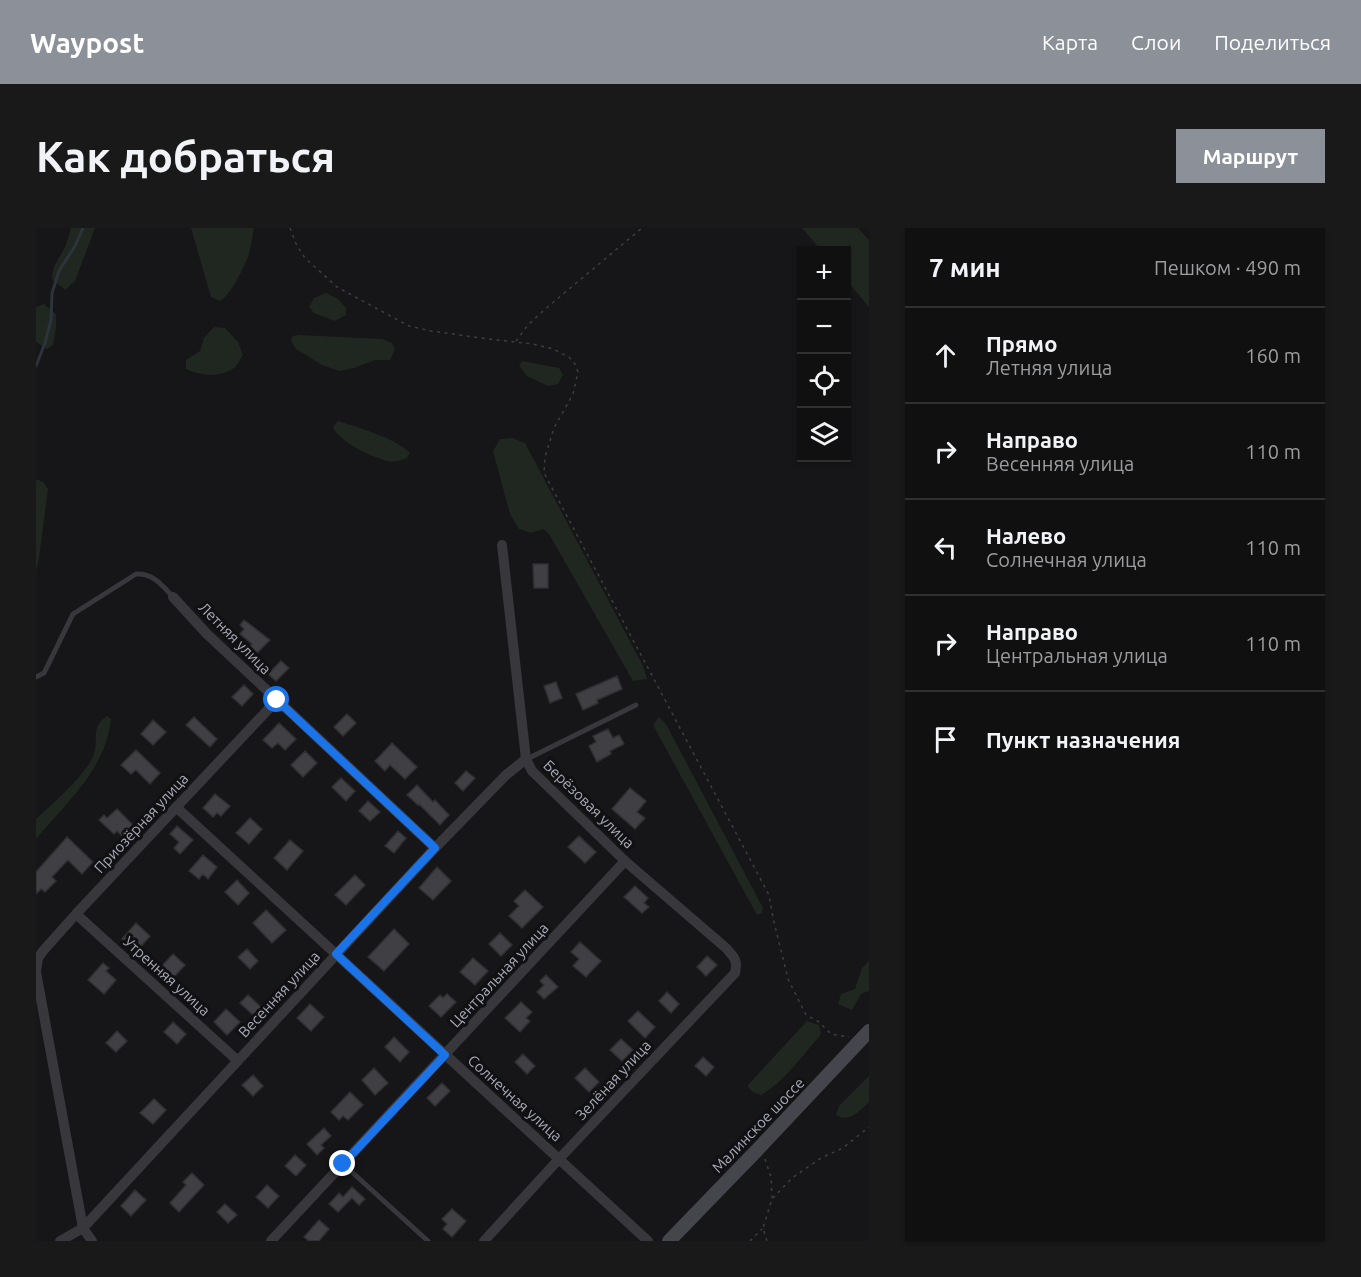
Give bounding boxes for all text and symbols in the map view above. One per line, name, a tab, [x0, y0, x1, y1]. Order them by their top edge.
text: Waypost	[30, 27, 144, 58]
text: Карта	[1042, 30, 1098, 54]
text: Слои	[1131, 30, 1181, 54]
text: Поделиться	[1214, 30, 1331, 54]
button: Маршрут	[1176, 129, 1325, 183]
text: Как добраться	[36, 133, 335, 180]
map controls	[797, 246, 851, 462]
button: +	[797, 246, 851, 300]
text: 7 мин	[929, 253, 1001, 282]
text: Пешком · 490 m	[1154, 256, 1301, 279]
button: −	[797, 300, 851, 354]
text: Прямо	[986, 331, 1057, 356]
icon: ahead	[929, 339, 962, 372]
text: 160 m	[1245, 344, 1301, 367]
button: locate	[797, 354, 851, 408]
text: Летняя улица	[986, 356, 1112, 379]
button: layers	[797, 408, 851, 462]
text: Направо	[986, 427, 1078, 452]
icon: right	[929, 435, 962, 468]
text: 110 m	[1245, 440, 1301, 463]
text: Весенняя улица	[986, 452, 1134, 475]
text: Налево	[986, 523, 1066, 548]
icon: left	[929, 531, 962, 564]
text: 110 m	[1245, 536, 1301, 559]
text: Солнечная улица	[986, 548, 1147, 571]
street label: Летняя улица	[196, 599, 274, 677]
text: Направо	[986, 619, 1078, 644]
icon: right	[929, 627, 962, 660]
text: 110 m	[1245, 632, 1301, 655]
text: Центральная улица	[986, 644, 1168, 667]
route start	[263, 686, 289, 712]
icon: arrive	[929, 723, 962, 756]
text: Пункт назначения	[986, 727, 1180, 752]
street label: Берёзовая улица	[540, 757, 638, 851]
street label: Приозёрная улица	[90, 770, 192, 876]
street label: Центральная улица	[446, 919, 552, 1031]
street label: Утренняя улица	[120, 933, 214, 1019]
street label: Весенняя улица	[235, 948, 323, 1040]
street label: Зелёная улица	[572, 1037, 654, 1123]
street label: Солнечная улица	[464, 1051, 566, 1145]
street label: Малинское шоссе	[708, 1074, 808, 1176]
route end	[329, 1150, 355, 1176]

